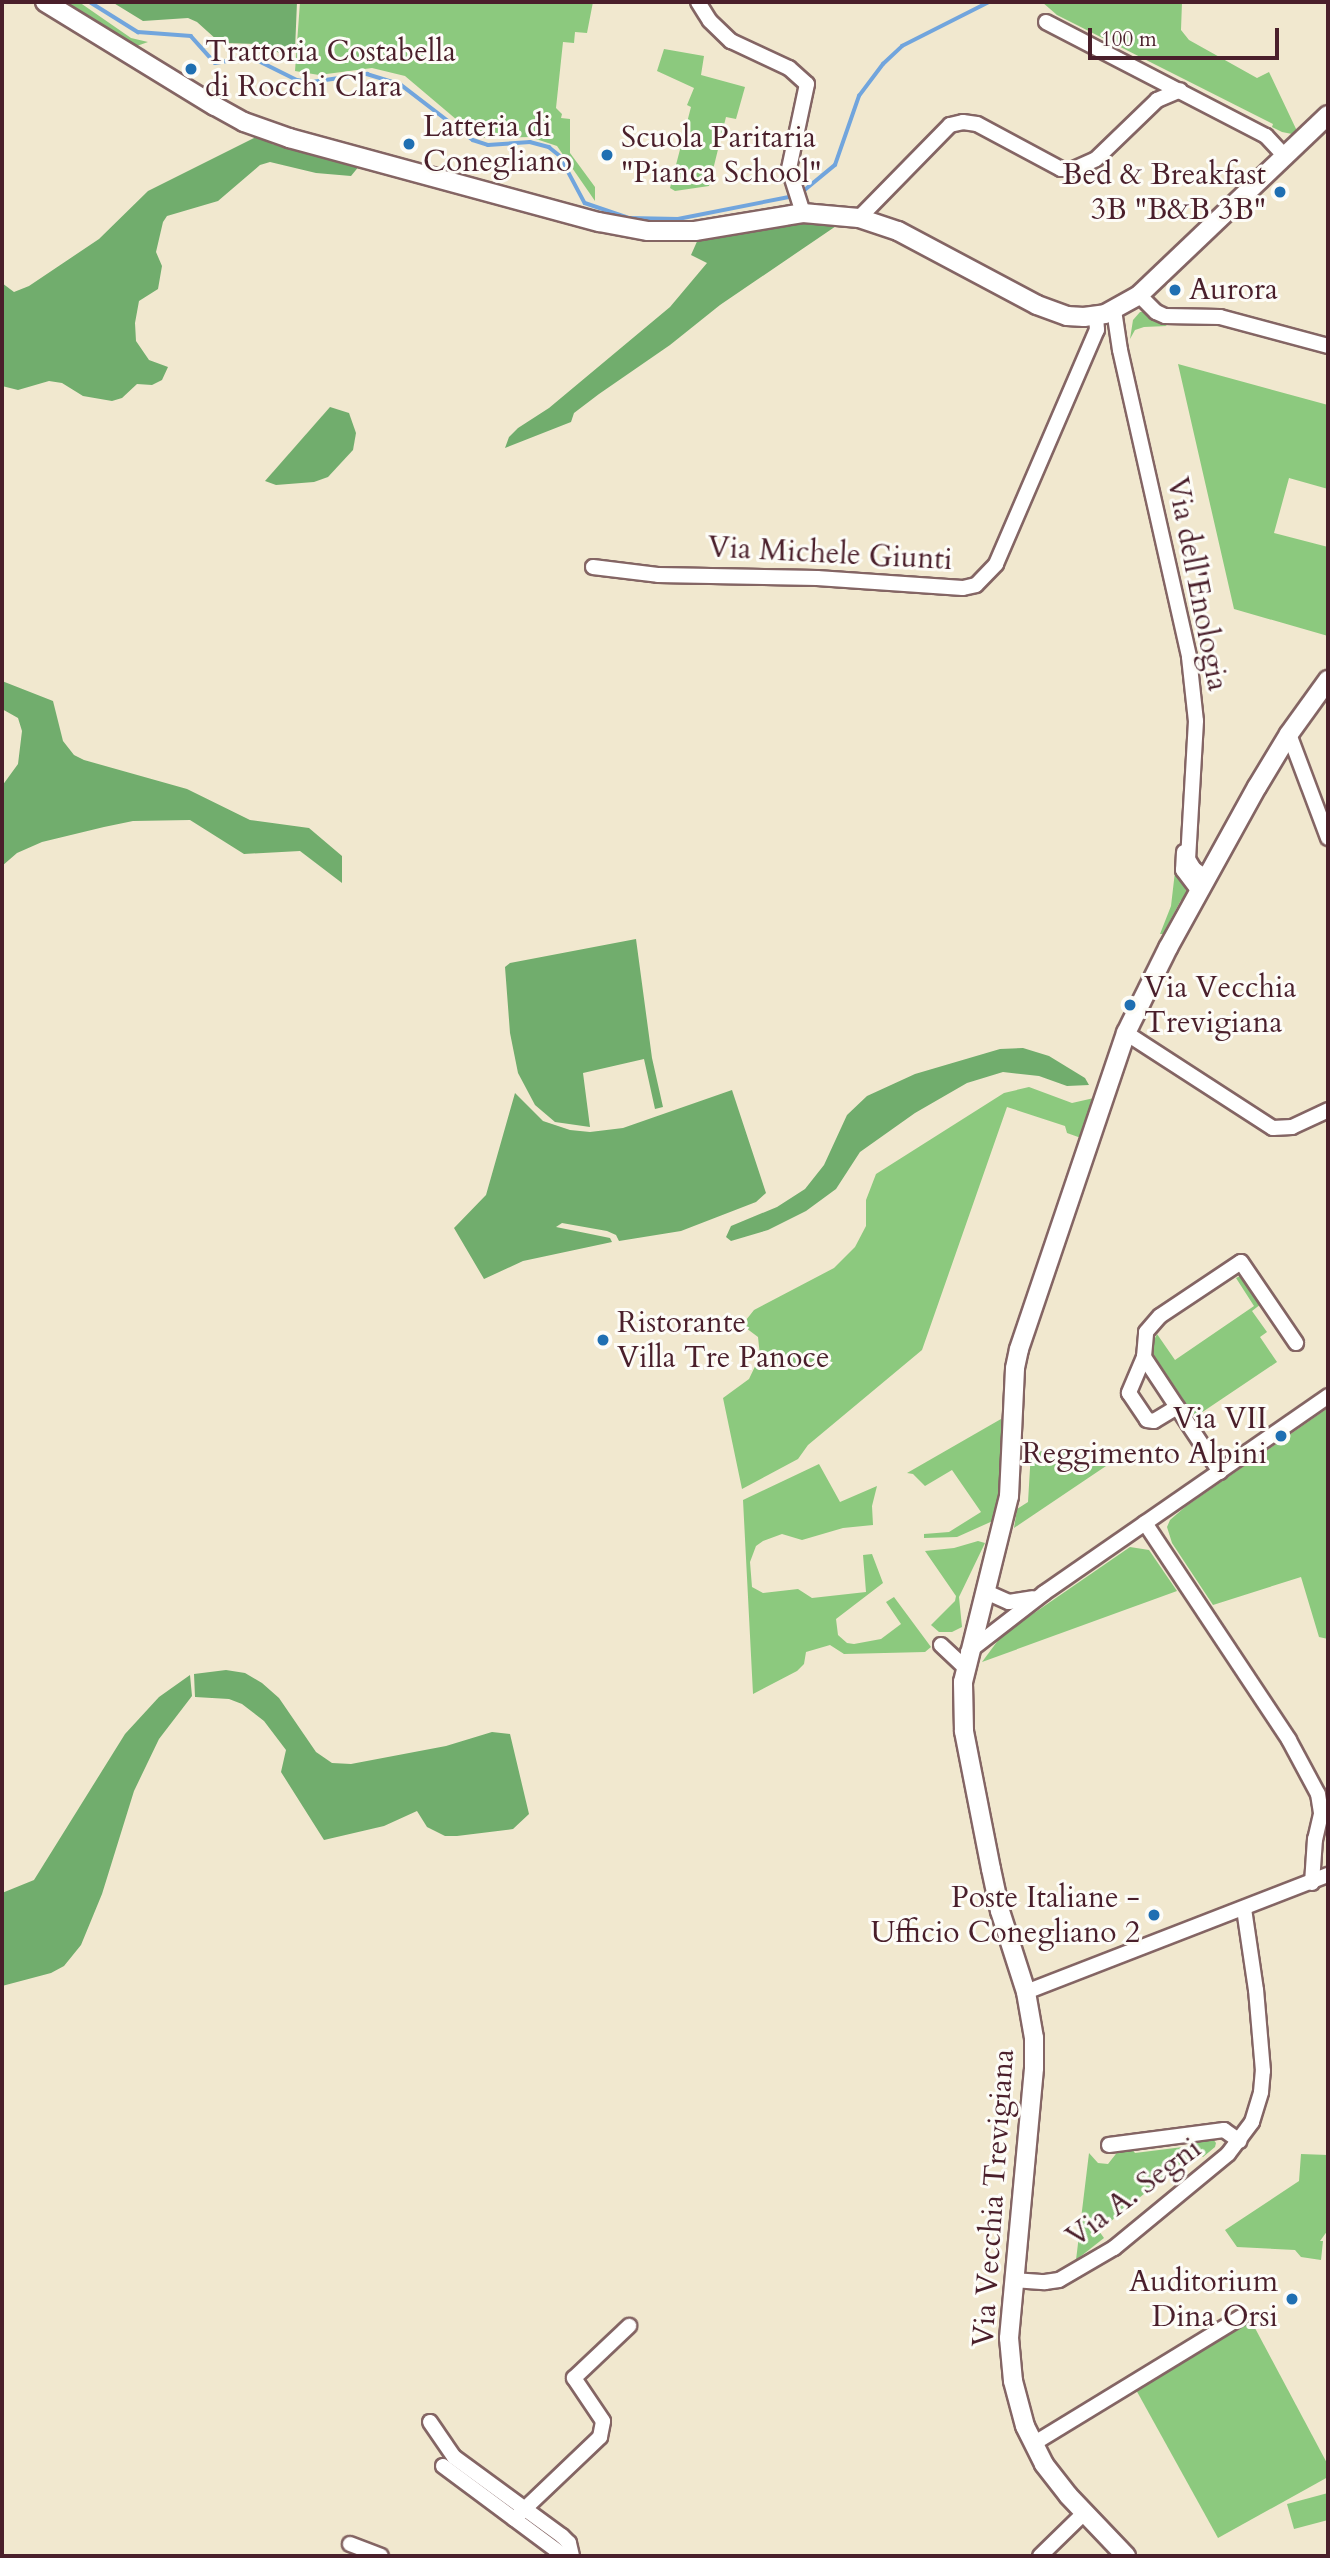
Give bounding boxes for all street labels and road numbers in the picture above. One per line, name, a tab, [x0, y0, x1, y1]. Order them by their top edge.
street label: Via dell'Enologia	[1159, 474, 1235, 694]
street label: Via Michele Giunti	[707, 530, 953, 578]
street label: Via Vecchia Trevigiana	[966, 2048, 1022, 2348]
street label: Via A. Segni	[1059, 2131, 1209, 2255]

